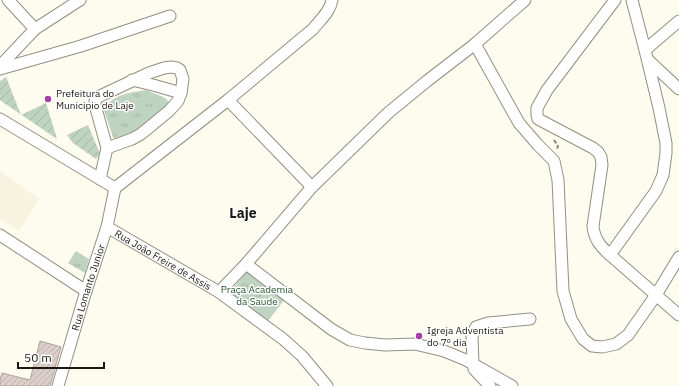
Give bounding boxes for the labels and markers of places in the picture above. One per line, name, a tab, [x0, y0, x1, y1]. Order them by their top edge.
place label: Prefeitura do Municipio de Laje	[56, 87, 134, 112]
marker: Prefeitura do Municipio de Laje	[43, 94, 53, 104]
place label: Igreja Adventista do 7º dia	[427, 324, 504, 349]
marker: Igreja Adventista do 7º dia	[414, 331, 424, 341]

